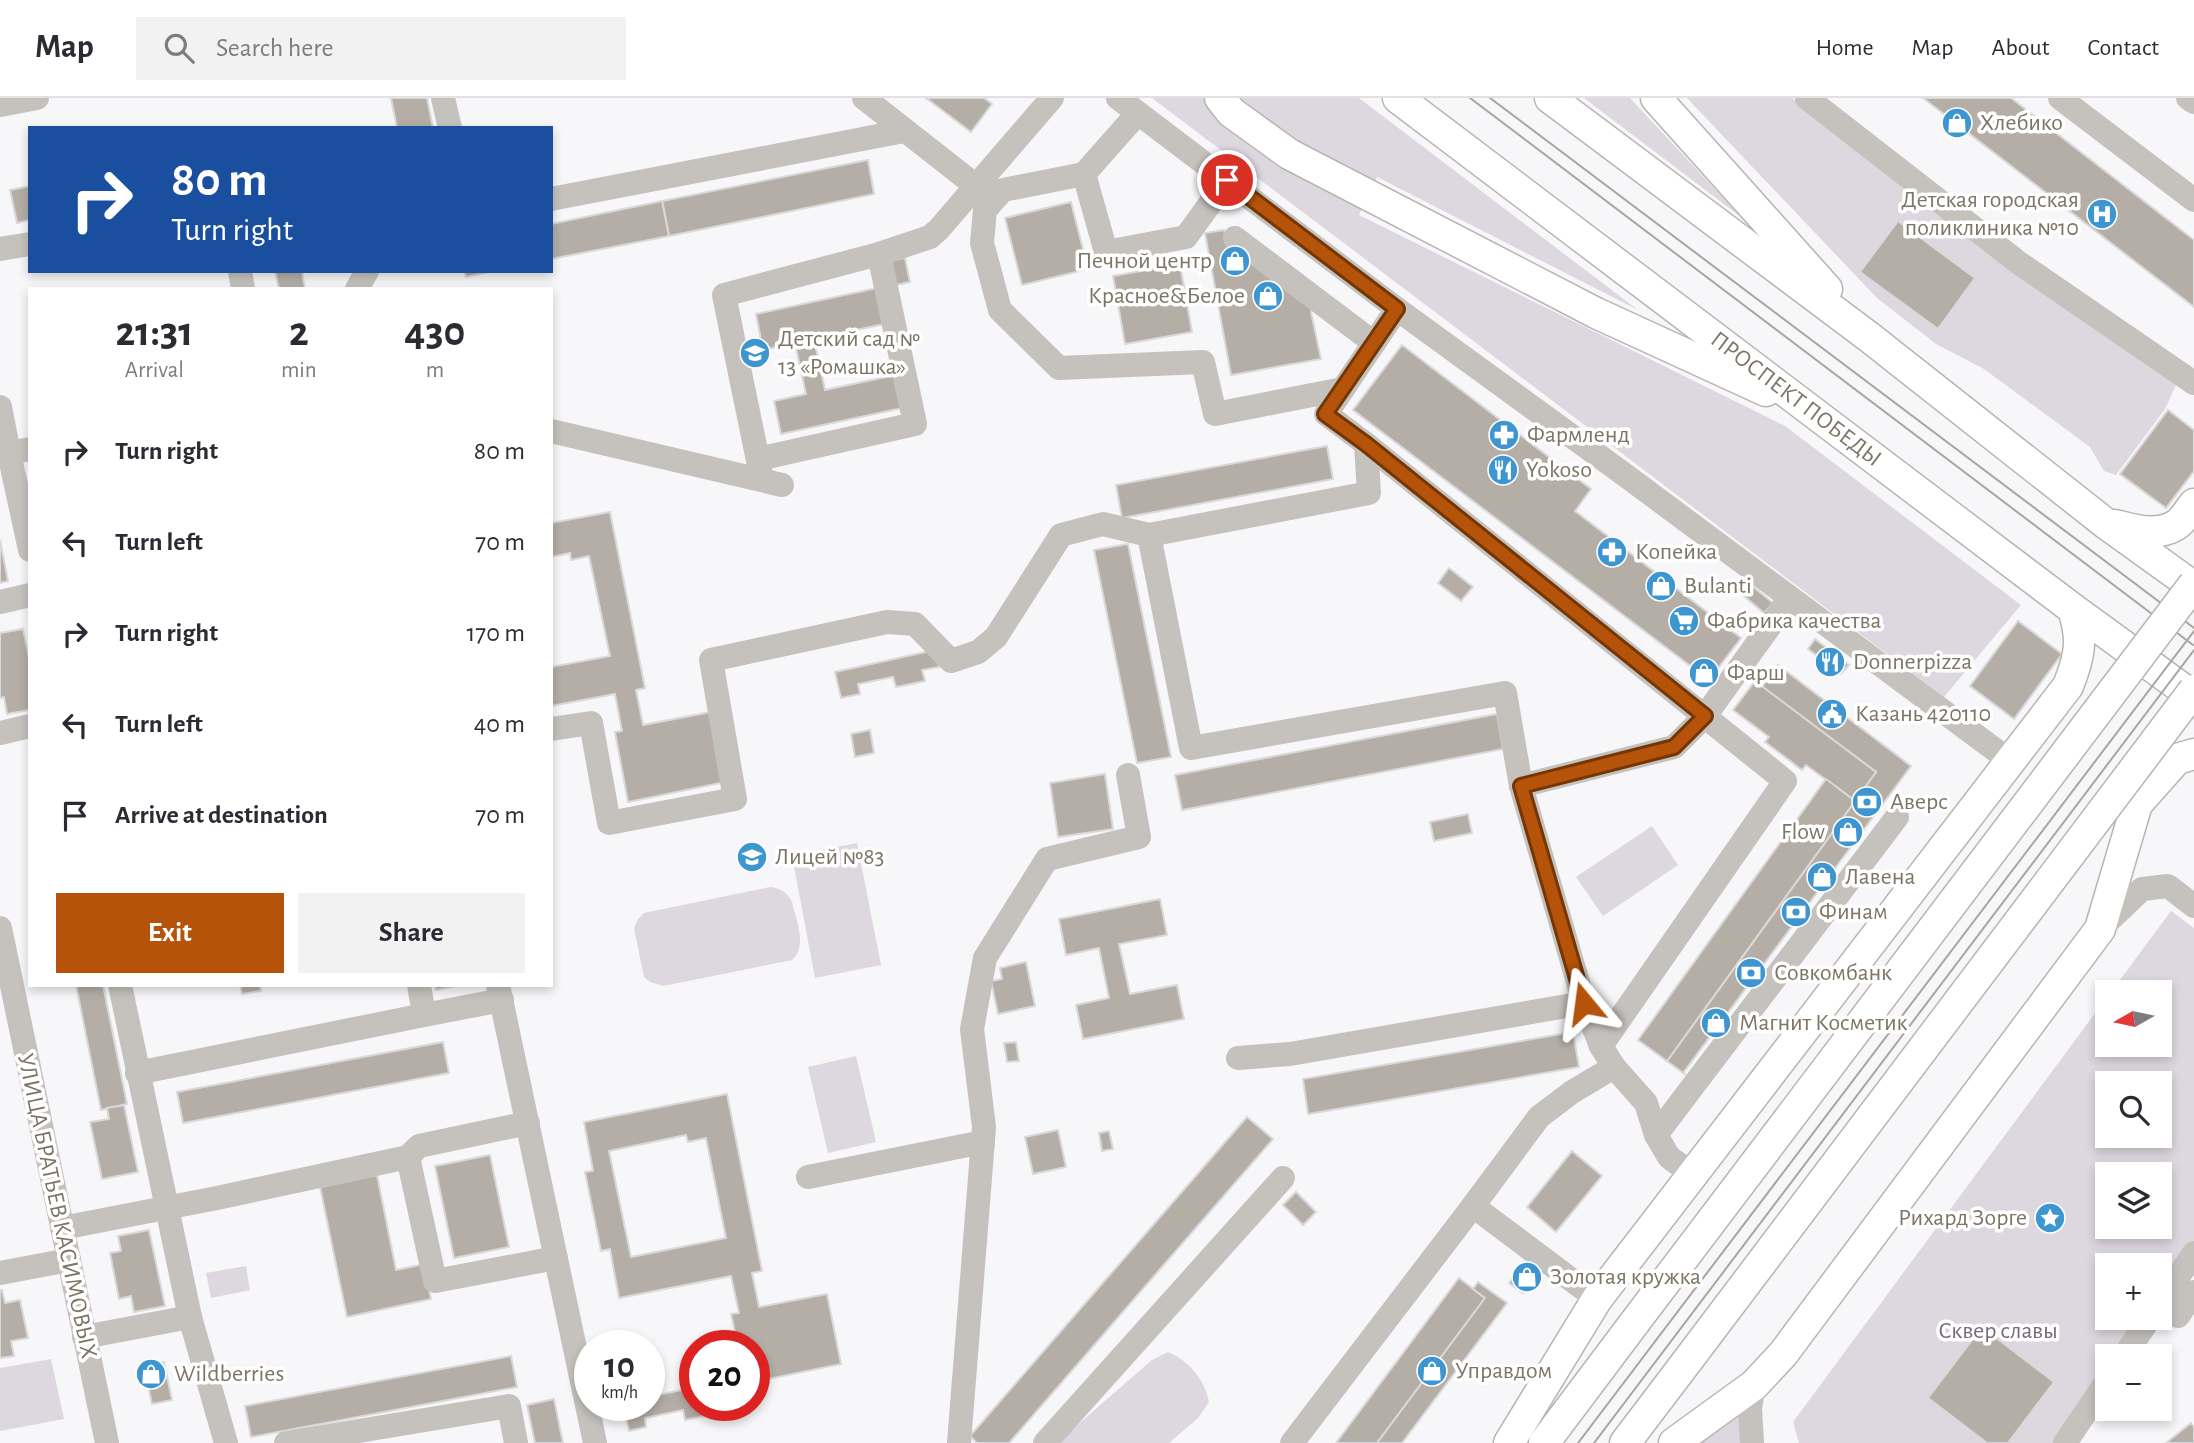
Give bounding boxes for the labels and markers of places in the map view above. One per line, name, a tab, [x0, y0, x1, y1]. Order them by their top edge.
shop icon: Хлебико	[1940, 106, 1974, 140]
place label: Хлебико	[1980, 111, 2063, 135]
pin	[1197, 150, 1257, 210]
place label: Детская городская поликлиника №10	[1901, 188, 2079, 240]
hospital icon: Детская городская поликлиника №10	[2085, 197, 2119, 231]
shop icon: Печной центр	[1218, 244, 1252, 278]
place label: Печной центр	[1076, 249, 1212, 273]
shop icon: Красное&Белое	[1251, 279, 1285, 313]
place label: Красное&Белое	[1088, 284, 1245, 308]
place label: Детский сад № 13 «Ромашка»	[778, 327, 920, 379]
school or university icon: Детский сад № 13 «Ромашка»	[738, 336, 772, 370]
pharmacy icon: Фармленд	[1487, 418, 1521, 452]
place label: Фармленд	[1527, 423, 1630, 447]
restaurant icon: Yokoso	[1486, 453, 1520, 487]
place label: Yokoso	[1526, 458, 1592, 482]
pharmacy icon: Копейка	[1595, 535, 1629, 569]
place label: Копейка	[1635, 540, 1717, 564]
shop icon: Bulanti	[1644, 569, 1678, 603]
place label: Bulanti	[1684, 574, 1752, 598]
supermarket icon: Фабрика качества	[1667, 604, 1701, 638]
place label: Фабрика качества	[1707, 609, 1882, 633]
restaurant icon: Donnerpizza	[1813, 645, 1847, 679]
place label: Donnerpizza	[1853, 650, 1972, 674]
shop icon: Фарш	[1687, 656, 1721, 690]
place label: Фарш	[1727, 661, 1785, 685]
public building icon: Казань 420110	[1815, 697, 1849, 731]
place label: Казань 420110	[1855, 702, 1991, 726]
bank icon: Аверс	[1850, 785, 1884, 819]
place label: Аверс	[1890, 790, 1948, 814]
shop icon: Flow	[1831, 815, 1865, 849]
place label: Flow	[1781, 820, 1825, 844]
school or university icon: Лицей №83	[735, 840, 769, 874]
place label: Лицей №83	[775, 845, 884, 869]
shop icon: Лавена	[1805, 860, 1839, 894]
place label: Лавена	[1845, 865, 1916, 889]
bank icon: Финам	[1779, 895, 1813, 929]
place label: Финам	[1819, 900, 1888, 924]
bank icon: Совкомбанк	[1734, 956, 1768, 990]
place label: Совкомбанк	[1774, 961, 1892, 985]
shop icon: Магнит Косметик	[1699, 1006, 1733, 1040]
place label: Магнит Косметик	[1739, 1011, 1907, 1035]
place icon: Рихард Зорге	[2033, 1201, 2067, 1235]
place label: Рихард Зорге	[1898, 1206, 2027, 1230]
shop icon: Золотая кружка	[1510, 1260, 1544, 1294]
place label: Золотая кружка	[1550, 1265, 1701, 1289]
shop icon: Управдом	[1415, 1354, 1449, 1388]
shop icon: Wildberries	[134, 1357, 168, 1391]
place label: Управдом	[1455, 1359, 1552, 1383]
place label: Wildberries	[174, 1362, 284, 1386]

